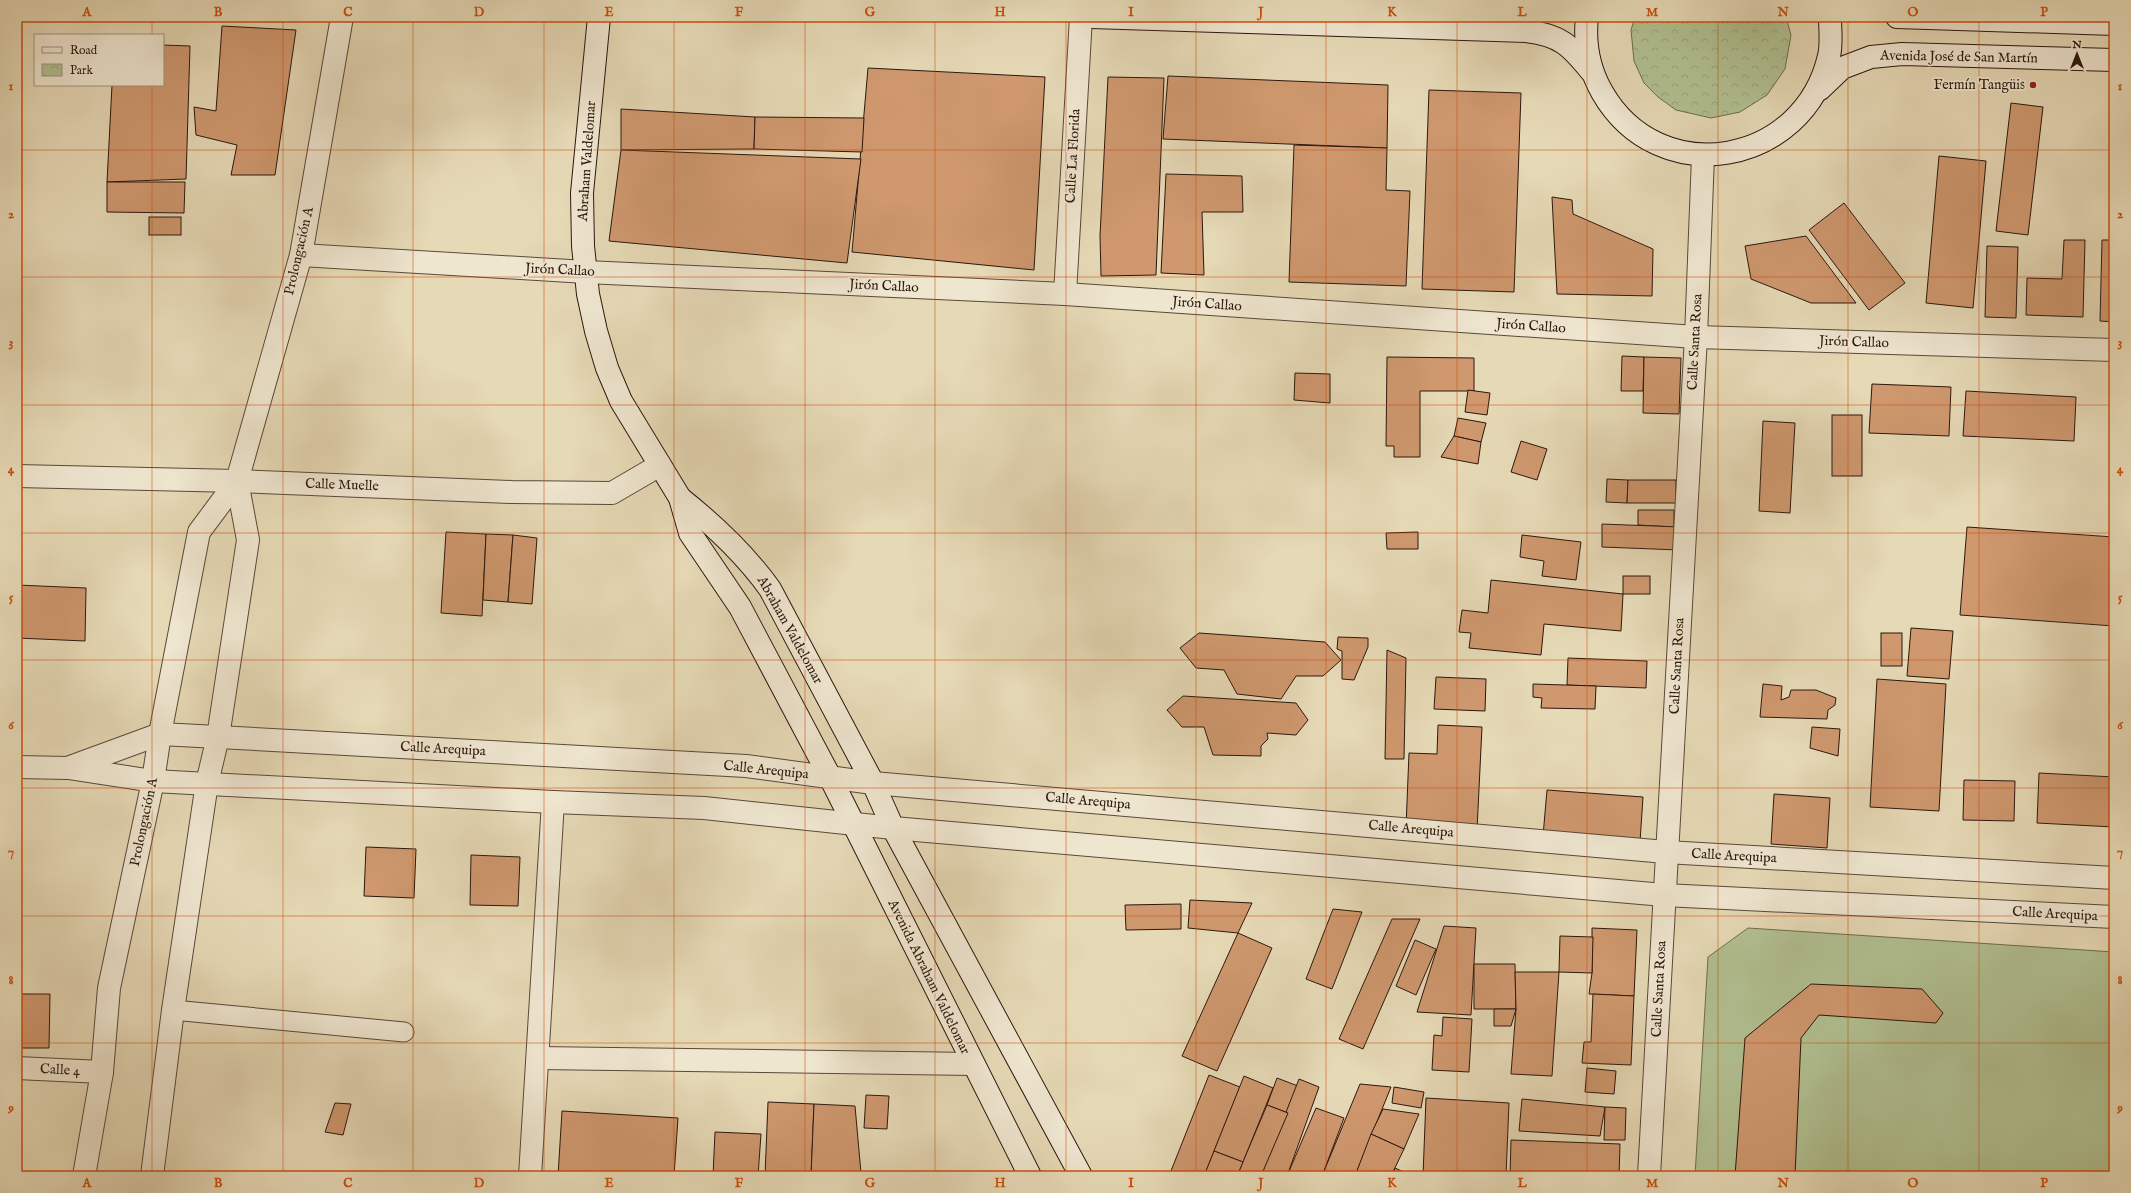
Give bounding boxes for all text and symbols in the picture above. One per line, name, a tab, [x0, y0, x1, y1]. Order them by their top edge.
text: A	[82, 4, 93, 21]
text: B	[214, 4, 223, 21]
text: C	[343, 4, 353, 21]
text: D	[474, 4, 485, 21]
text: E	[604, 4, 614, 21]
text: F	[735, 4, 744, 21]
text: G	[865, 4, 876, 21]
text: H	[994, 4, 1006, 21]
text: I	[1128, 4, 1134, 21]
text: J	[1256, 4, 1264, 21]
text: K	[1387, 4, 1397, 21]
text: L	[1516, 4, 1527, 21]
text: M	[1646, 4, 1659, 21]
text: N	[1776, 4, 1789, 21]
text: O	[1908, 4, 1919, 21]
text: P	[2040, 4, 2048, 21]
legend	[34, 34, 164, 86]
north arrow	[2057, 34, 2097, 74]
text: N	[2071, 38, 2082, 52]
text: Road	[70, 43, 98, 58]
street label: Avenida José de San Martín	[1879, 47, 2039, 67]
text: Park	[70, 63, 93, 78]
place label: Fermín Tangüis	[1933, 76, 2025, 94]
text: 1	[9, 78, 14, 95]
text: 1	[2118, 78, 2123, 95]
marker: Fermín Tangüis	[2028, 80, 2038, 90]
street label: Abraham Valdelomar	[574, 100, 600, 223]
street label: Calle La Florida	[1062, 107, 1085, 204]
street label: Prolongación A	[280, 204, 318, 297]
text: 2	[8, 206, 14, 223]
text: 2	[2117, 206, 2123, 223]
street label: Jirón Callao	[523, 259, 596, 281]
street label: Jirón Callao	[847, 275, 920, 297]
street label: Jirón Callao	[1170, 292, 1243, 315]
street label: Calle Santa Rosa	[1683, 292, 1707, 391]
street label: Jirón Callao	[1494, 314, 1567, 337]
street label: Jirón Callao	[1817, 332, 1890, 352]
text: 3	[9, 334, 14, 351]
text: 3	[2118, 334, 2123, 351]
text: 4	[8, 461, 15, 478]
text: 4	[2117, 461, 2124, 478]
street label: Calle Muelle	[305, 475, 380, 495]
street label: Abraham Valdelomar	[752, 572, 827, 687]
text: 5	[9, 589, 14, 606]
text: 5	[2118, 589, 2123, 606]
street label: Calle Santa Rosa	[1665, 616, 1689, 715]
text: 6	[8, 717, 14, 734]
text: 6	[2117, 717, 2123, 734]
street label: Calle Arequipa	[400, 738, 487, 760]
street label: Calle Arequipa	[722, 757, 810, 784]
street label: Prolongación A	[126, 775, 162, 868]
street label: Calle Arequipa	[1045, 788, 1132, 814]
street label: Calle Arequipa	[1368, 816, 1455, 842]
text: 7	[8, 844, 14, 861]
text: 7	[2117, 844, 2123, 861]
street label: Calle Arequipa	[1691, 845, 1778, 867]
street label: Avenida Abraham Valdelomar	[883, 896, 974, 1057]
street label: Calle Arequipa	[2012, 903, 2099, 925]
street label: Calle Santa Rosa	[1647, 939, 1671, 1038]
text: 8	[8, 972, 14, 989]
text: 8	[2117, 972, 2123, 989]
street label: Calle 4	[40, 1060, 81, 1080]
text: 9	[7, 1100, 14, 1117]
text: 9	[2116, 1100, 2123, 1117]
text: A	[82, 1175, 93, 1192]
text: B	[214, 1175, 223, 1192]
text: C	[343, 1175, 353, 1192]
text: D	[474, 1175, 485, 1192]
text: E	[604, 1175, 614, 1192]
text: F	[735, 1175, 744, 1192]
text: G	[865, 1175, 876, 1192]
text: H	[994, 1175, 1006, 1192]
text: I	[1128, 1175, 1134, 1192]
text: J	[1256, 1175, 1264, 1192]
text: K	[1387, 1175, 1397, 1192]
text: L	[1516, 1175, 1527, 1192]
text: M	[1646, 1175, 1659, 1192]
text: N	[1776, 1175, 1789, 1192]
text: O	[1908, 1175, 1919, 1192]
text: P	[2040, 1175, 2048, 1192]

